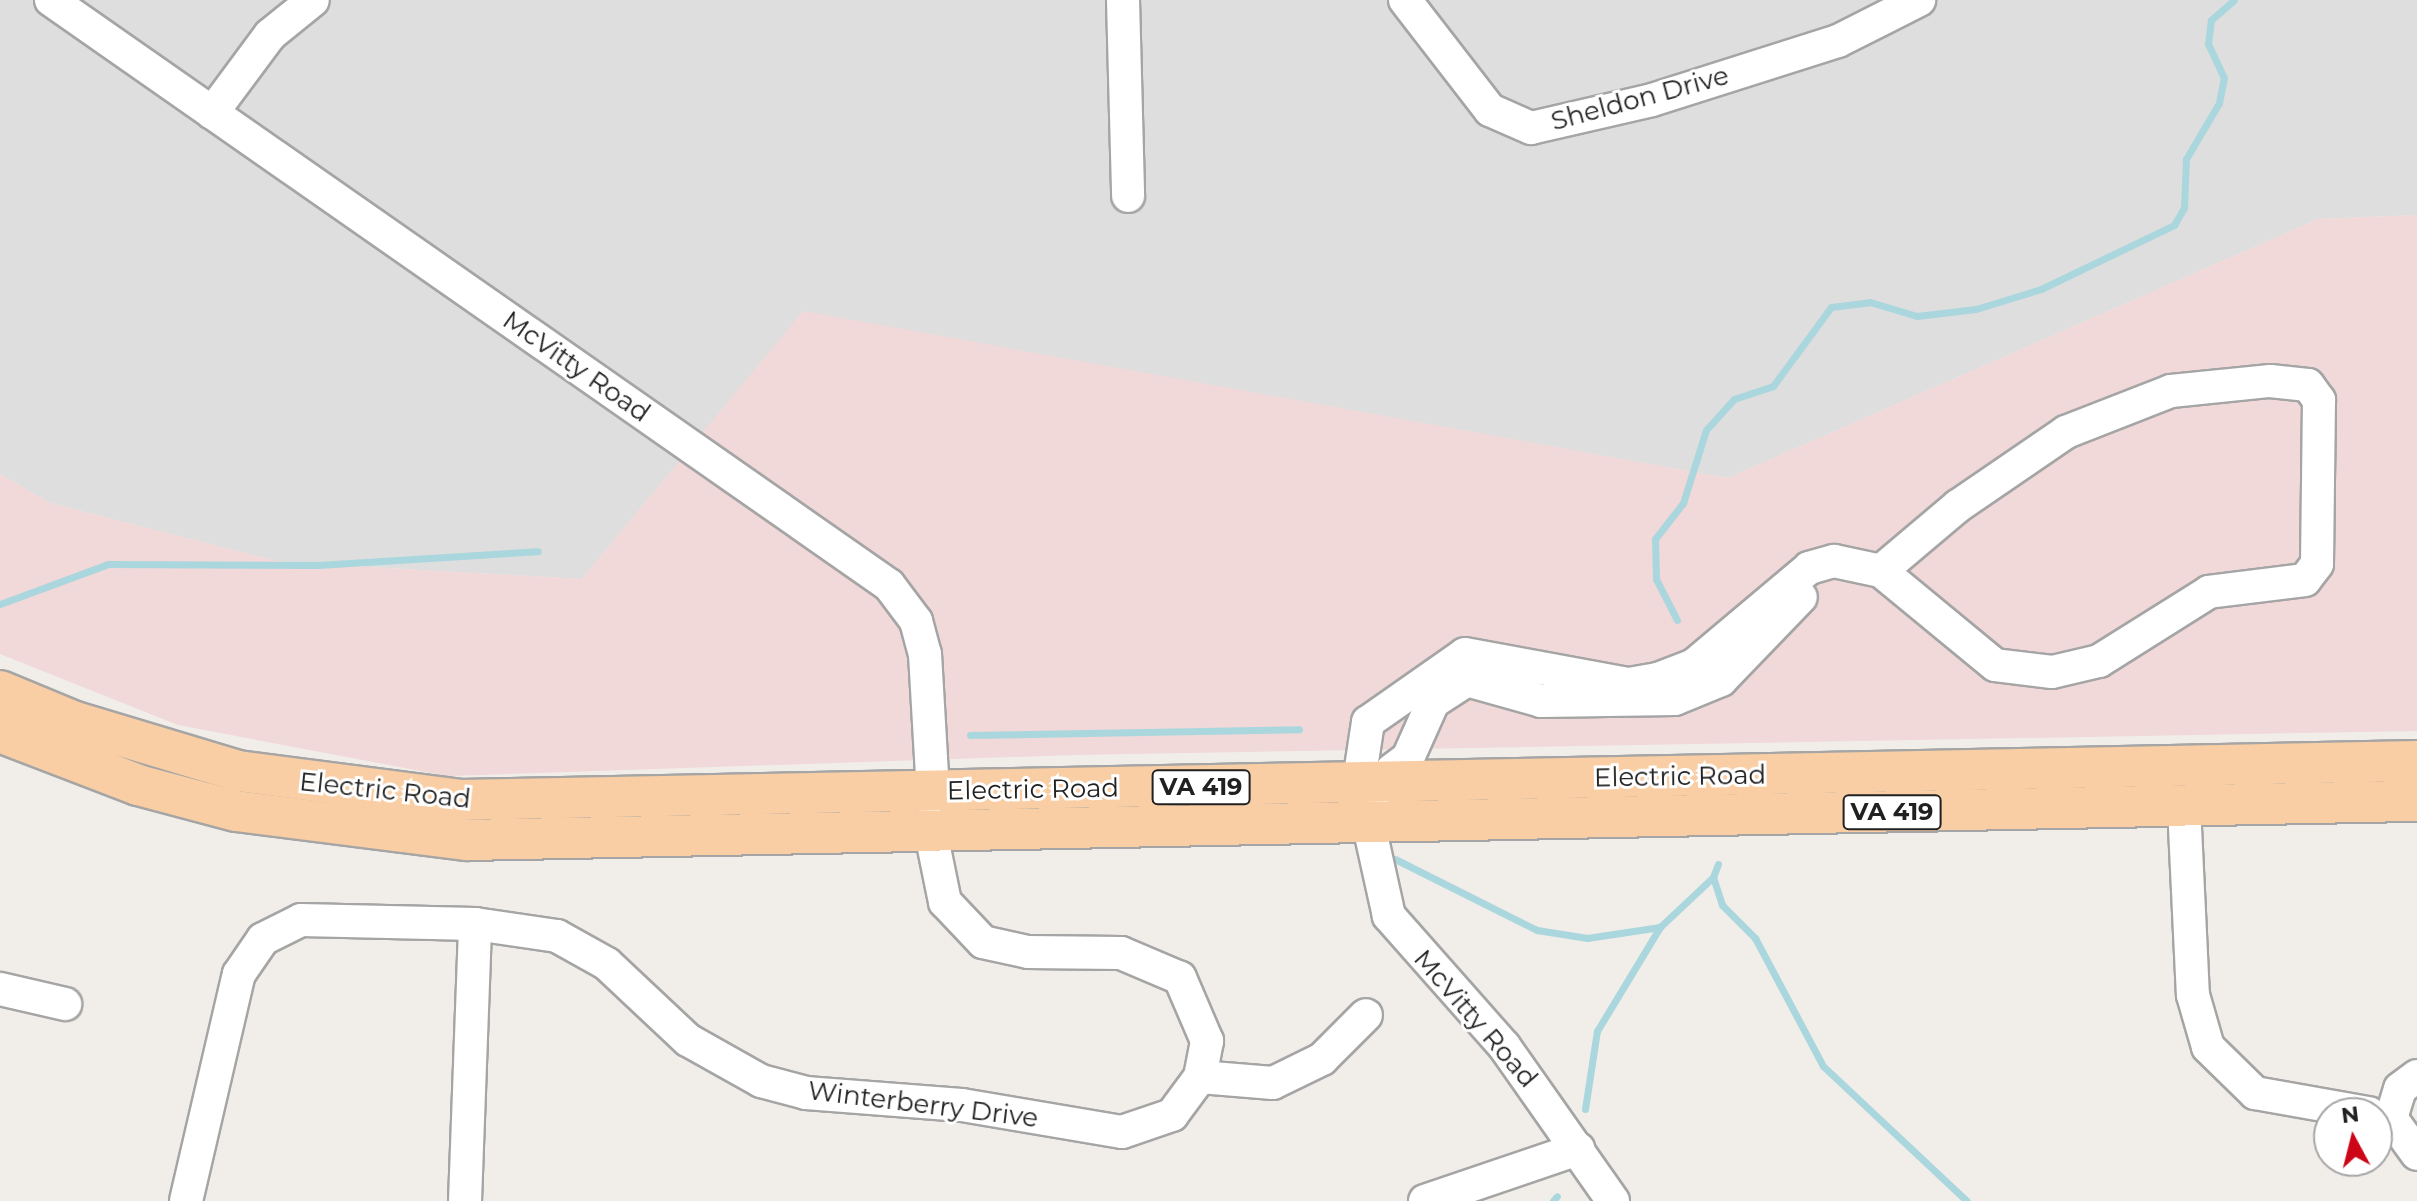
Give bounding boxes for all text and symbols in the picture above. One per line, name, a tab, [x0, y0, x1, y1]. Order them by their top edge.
street label: Sheldon Drive	[1548, 60, 1732, 138]
street label: McVitty Road	[496, 305, 656, 429]
street label: Electric Road	[1594, 760, 1766, 794]
street label: Electric Road	[298, 766, 472, 816]
road number: VA 419	[1151, 767, 1251, 807]
street label: Electric Road	[947, 773, 1119, 807]
road number: VA 419	[1842, 792, 1942, 832]
street label: McVitty Road	[1407, 944, 1543, 1094]
street label: Winterberry Drive	[806, 1075, 1040, 1135]
north arrow	[2313, 1097, 2393, 1177]
text: N	[2340, 1100, 2361, 1129]

